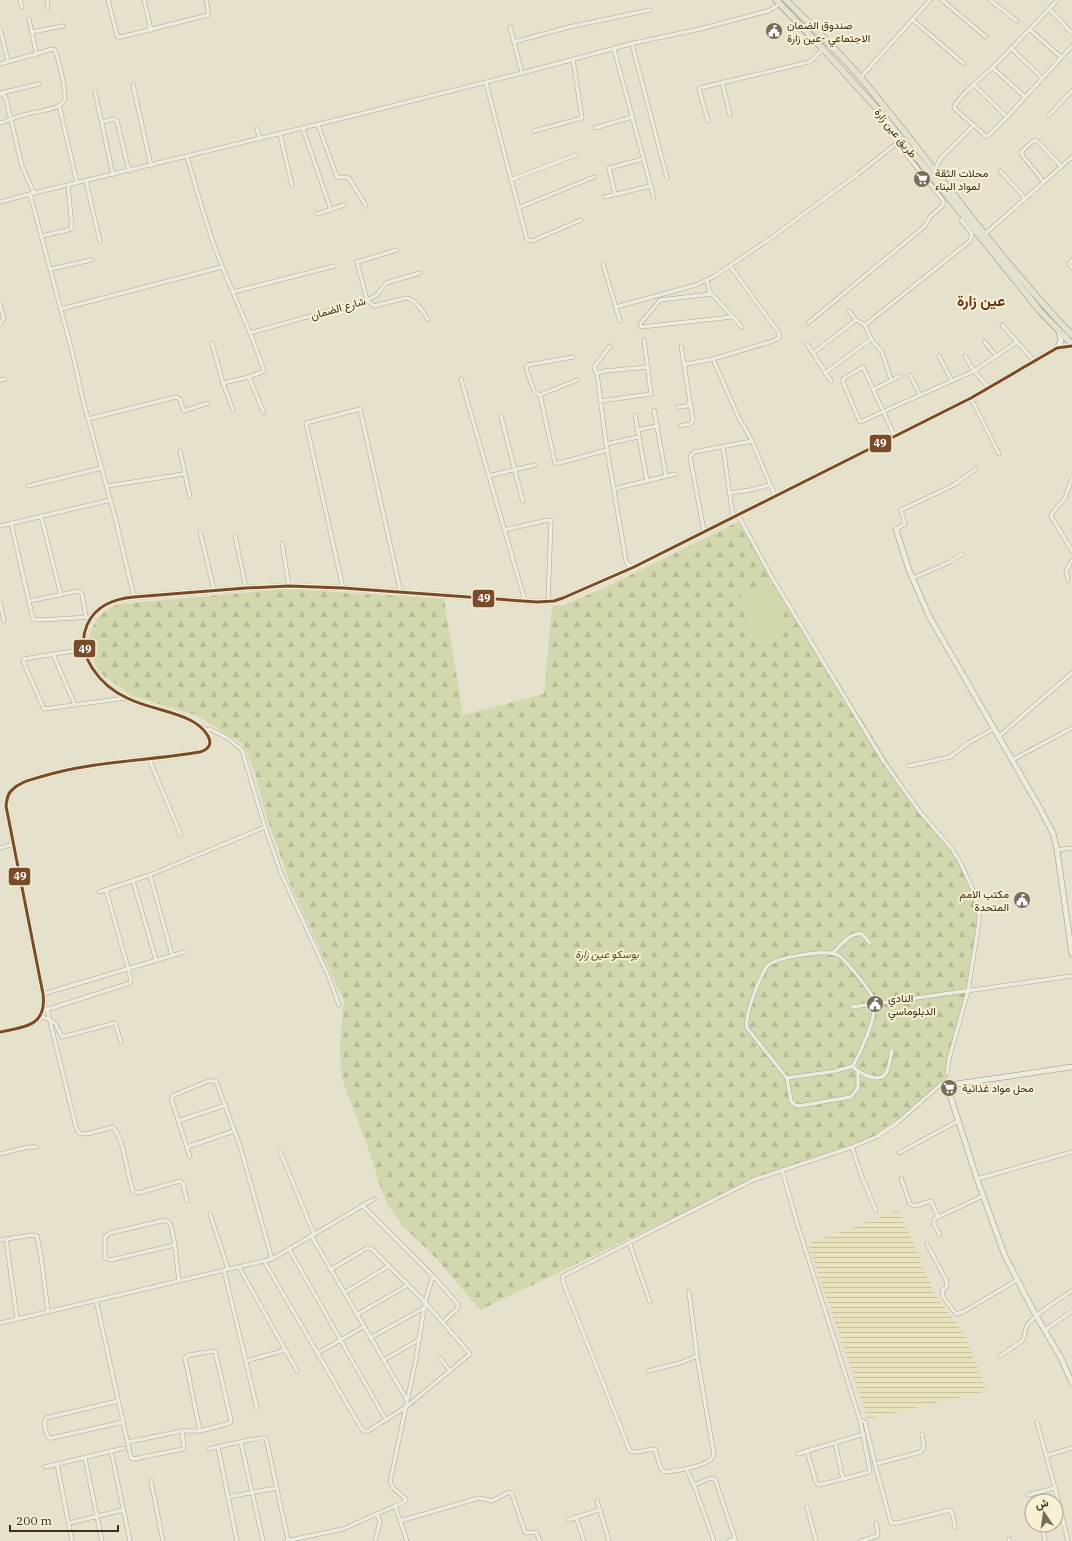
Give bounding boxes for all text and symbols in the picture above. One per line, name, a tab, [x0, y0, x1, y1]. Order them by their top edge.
place label: صندوق الضمان الاجتماعي -عين زارة	[787, 18, 870, 48]
public building icon: صندوق الضمان الاجتماعي -عين زارة	[764, 21, 784, 41]
street label: طريق عين زارة	[872, 105, 920, 161]
place label: محلات الثقة لمواد البناء	[935, 166, 988, 193]
supermarket icon: محلات الثقة لمواد البناء	[912, 169, 932, 189]
district label: عين زارة	[957, 291, 1005, 310]
street label: شارع الضمان	[309, 293, 368, 323]
line badge: 49	[869, 434, 892, 453]
text: 49	[873, 436, 887, 450]
line badge: 49	[472, 589, 495, 608]
text: 49	[477, 591, 491, 605]
line badge: 49	[73, 639, 96, 658]
text: 49	[78, 642, 92, 656]
line badge: 49	[8, 867, 31, 886]
text: 49	[13, 869, 27, 883]
place label: مكتب الامم المتحدة	[959, 887, 1009, 914]
public building icon: مكتب الامم المتحدة	[1012, 890, 1032, 910]
park label: بوسكو عين زارة	[575, 947, 640, 961]
place label: النادي الدبلوماسي	[888, 991, 936, 1021]
public building icon: النادي الدبلوماسي	[865, 994, 885, 1014]
supermarket icon: محل مواد غذائية	[939, 1078, 959, 1098]
place label: محل مواد غذائية	[962, 1081, 1034, 1095]
north arrow	[1024, 1493, 1064, 1533]
text: ش	[1034, 1495, 1050, 1512]
scale bar	[10, 1507, 118, 1533]
text: 200 m	[16, 1513, 52, 1528]

